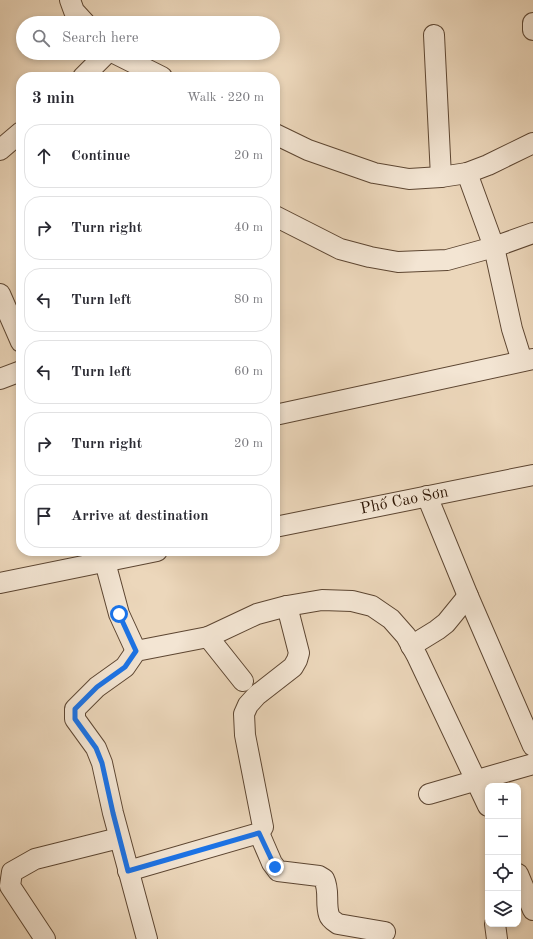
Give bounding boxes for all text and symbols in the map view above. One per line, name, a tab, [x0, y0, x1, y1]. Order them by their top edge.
search box	[16, 16, 280, 60]
icon: search	[30, 27, 52, 49]
text: Search here	[62, 31, 139, 46]
text: 3 min	[32, 90, 75, 107]
text: Walk · 220 m	[187, 91, 264, 104]
icon: ahead	[33, 145, 55, 167]
text: Continue	[71, 149, 130, 164]
text: 20 m	[234, 149, 263, 162]
icon: right	[33, 217, 55, 239]
text: Turn right	[71, 221, 142, 236]
text: 40 m	[234, 221, 263, 234]
icon: left	[33, 289, 55, 311]
text: Turn left	[71, 293, 131, 308]
text: 80 m	[234, 293, 263, 306]
icon: left	[33, 361, 55, 383]
text: Turn left	[71, 365, 131, 380]
text: 60 m	[234, 365, 263, 378]
icon: right	[33, 433, 55, 455]
text: Turn right	[71, 437, 142, 452]
text: 20 m	[234, 437, 263, 450]
street label: Phố Cao Sơn	[359, 484, 450, 518]
icon: arrive	[33, 505, 55, 527]
text: Arrive at destination	[71, 509, 209, 524]
route start	[110, 605, 128, 623]
map controls	[485, 783, 521, 927]
button: +	[485, 783, 521, 819]
button: −	[485, 819, 521, 855]
button: locate	[485, 855, 521, 891]
route end	[266, 858, 284, 876]
button: layers	[485, 891, 521, 927]

